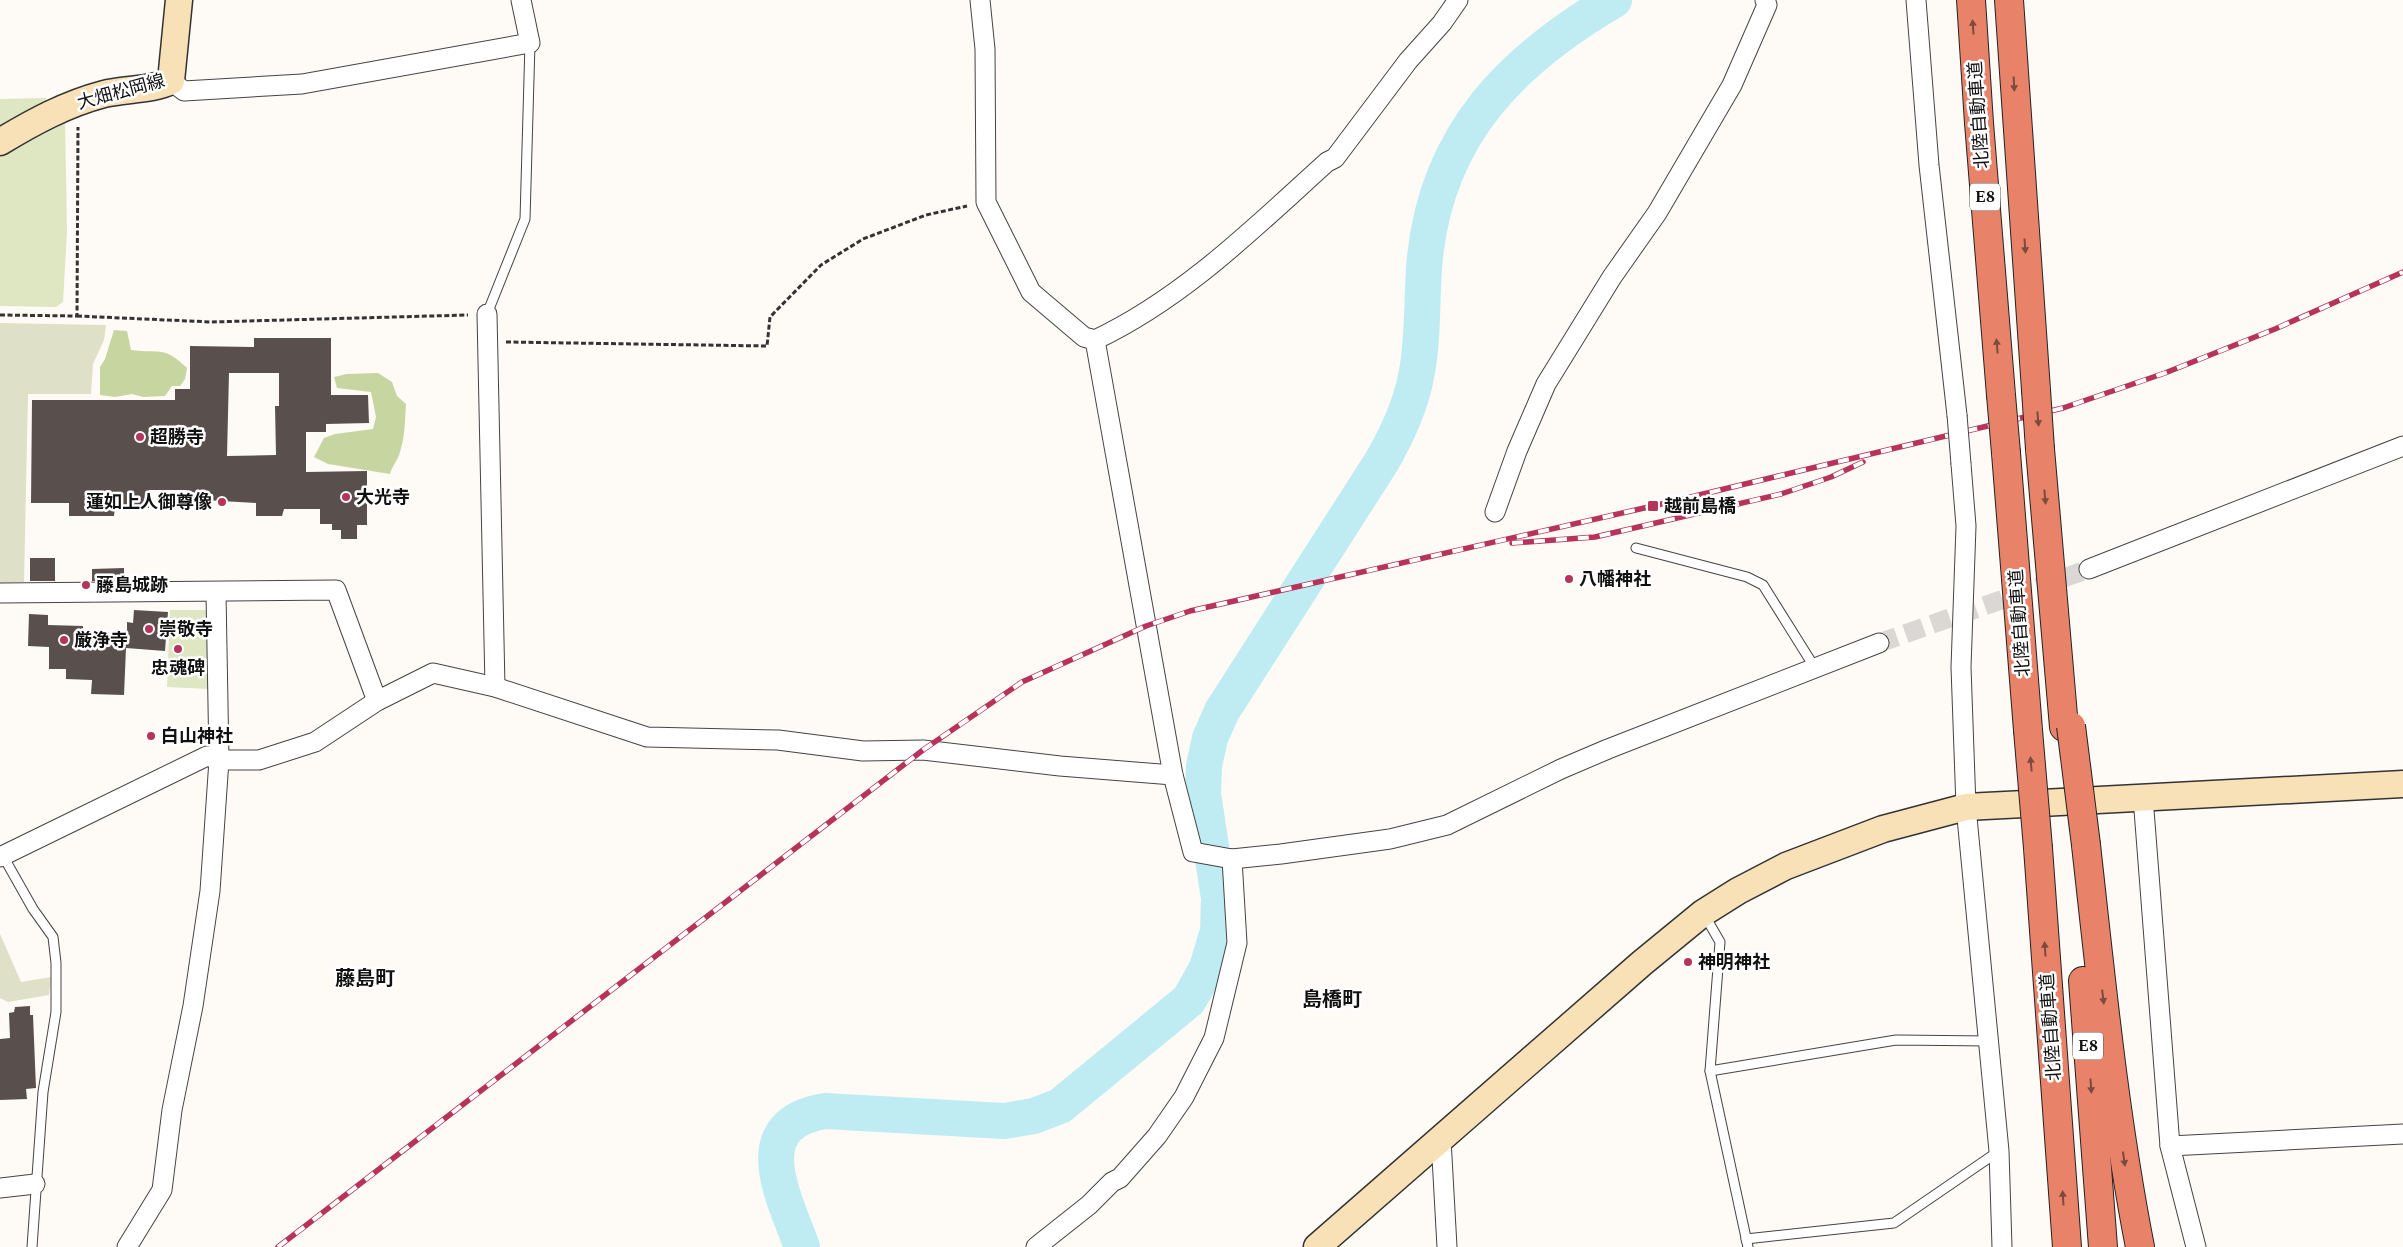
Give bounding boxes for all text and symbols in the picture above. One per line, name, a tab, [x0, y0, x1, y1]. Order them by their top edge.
one-way arrow	[1968, 19, 1976, 35]
street label: 北陸自動車道	[1962, 60, 1996, 170]
street label: 大畑松岡線	[74, 67, 168, 117]
one-way arrow	[2010, 76, 2018, 92]
road number: E8	[1970, 183, 2000, 210]
one-way arrow	[2021, 238, 2029, 254]
one-way arrow	[1993, 338, 2001, 354]
one-way arrow	[2034, 412, 2042, 428]
place label: 超勝寺	[150, 424, 204, 451]
marker: 超勝寺	[134, 431, 146, 443]
place label: 大光寺	[356, 484, 410, 511]
place label: 蓮如上人御尊像	[86, 489, 212, 516]
one-way arrow	[2041, 489, 2049, 505]
marker: 大光寺	[340, 491, 352, 503]
place label: 越前島橋	[1664, 493, 1736, 520]
marker: 蓮如上人御尊像	[216, 496, 228, 508]
marker: 越前島橋	[1646, 499, 1660, 513]
place label: 八幡神社	[1579, 566, 1651, 593]
street label: 北陸自動車道	[2003, 568, 2037, 678]
place label: 藤島城跡	[96, 572, 168, 599]
marker: 八幡神社	[1563, 573, 1575, 585]
marker: 藤島城跡	[80, 579, 92, 591]
place label: 崇敬寺	[159, 616, 213, 643]
marker: 崇敬寺	[143, 623, 155, 635]
place label: 厳浄寺	[74, 627, 128, 654]
marker: 厳浄寺	[58, 634, 70, 646]
marker: 忠魂碑	[172, 643, 184, 655]
place label: 忠魂碑	[151, 655, 205, 682]
place label: 白山神社	[161, 723, 233, 750]
marker: 白山神社	[145, 730, 157, 742]
one-way arrow	[2026, 756, 2034, 772]
one-way arrow	[2041, 941, 2049, 957]
place label: 神明神社	[1698, 949, 1770, 976]
marker: 神明神社	[1682, 956, 1694, 968]
district label: 藤島町	[335, 964, 395, 994]
street label: 北陸自動車道	[2034, 972, 2068, 1082]
district label: 島橋町	[1302, 985, 1362, 1015]
one-way arrow	[2099, 990, 2107, 1006]
road number: E8	[2073, 1032, 2103, 1060]
one-way arrow	[2087, 1078, 2095, 1094]
one-way arrow	[2120, 1151, 2128, 1167]
one-way arrow	[2059, 1190, 2067, 1206]

